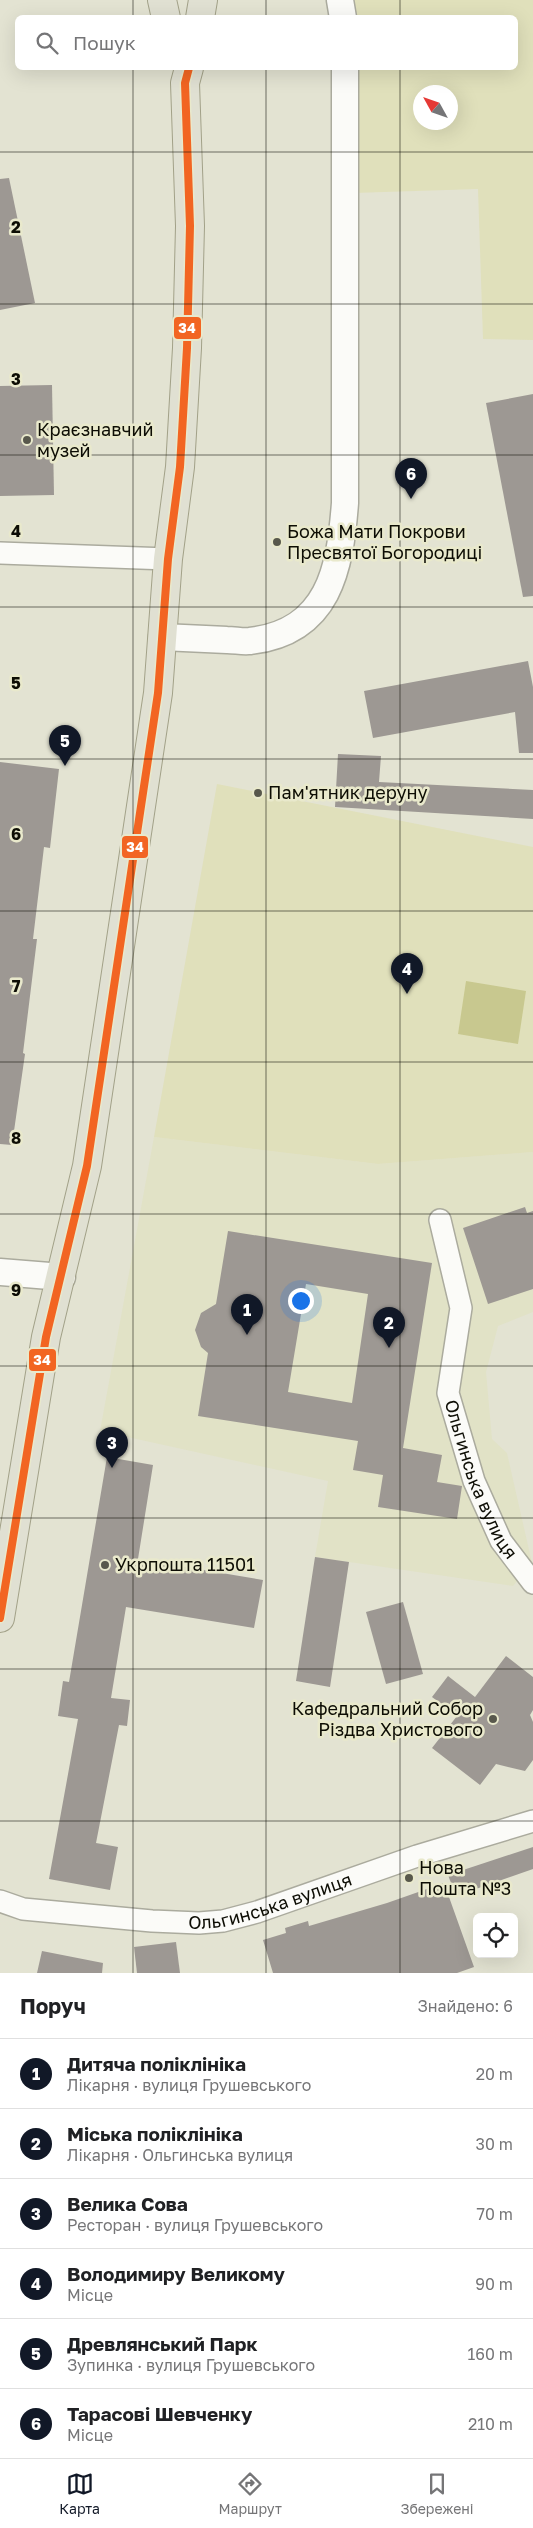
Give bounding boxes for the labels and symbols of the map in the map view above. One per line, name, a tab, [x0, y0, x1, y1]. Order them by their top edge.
north arrow	[413, 85, 458, 130]
text: 2	[11, 217, 21, 237]
line badge: 34	[173, 316, 202, 340]
text: 34	[178, 319, 196, 336]
text: 3	[11, 369, 21, 389]
place label: Краєзнавчий музей	[37, 418, 153, 461]
marker: Краєзнавчий музей	[21, 434, 33, 446]
pin: 6	[395, 458, 427, 499]
place label: Божа Мати Покрови Пресвятої Богородиці	[287, 520, 482, 563]
text: 4	[11, 521, 21, 541]
marker: Божа Мати Покрови Пресвятої Богородиці	[271, 536, 283, 548]
text: 5	[11, 673, 21, 693]
pin: 5	[49, 725, 81, 766]
place label: Пам'ятник деруну	[268, 781, 428, 803]
marker: Пам'ятник деруну	[252, 787, 264, 799]
text: 6	[11, 824, 21, 844]
line badge: 34	[121, 835, 149, 859]
text: 34	[126, 838, 144, 855]
pin: 4	[391, 953, 423, 994]
text: 7	[12, 976, 21, 996]
text: 8	[11, 1128, 21, 1148]
text: 9	[11, 1280, 21, 1300]
your location	[288, 1288, 314, 1314]
pin: 1	[231, 1294, 263, 1335]
pin: 2	[373, 1307, 405, 1348]
line badge: 34	[28, 1348, 57, 1372]
text: 34	[33, 1351, 51, 1368]
street label: Ольгинська вулиця	[441, 1397, 523, 1563]
pin: 3	[96, 1427, 128, 1468]
place label: Укрпошта 11501	[115, 1553, 255, 1575]
marker: Укрпошта 11501	[99, 1559, 111, 1571]
place label: Кафедральний Собор Різдва Христового	[292, 1697, 483, 1740]
marker: Кафедральний Собор Різдва Христового	[487, 1713, 499, 1725]
place label: Нова Пошта №3	[419, 1856, 511, 1899]
street label: Ольгинська вулиця	[188, 1868, 354, 1933]
marker: Нова Пошта №3	[403, 1872, 415, 1884]

